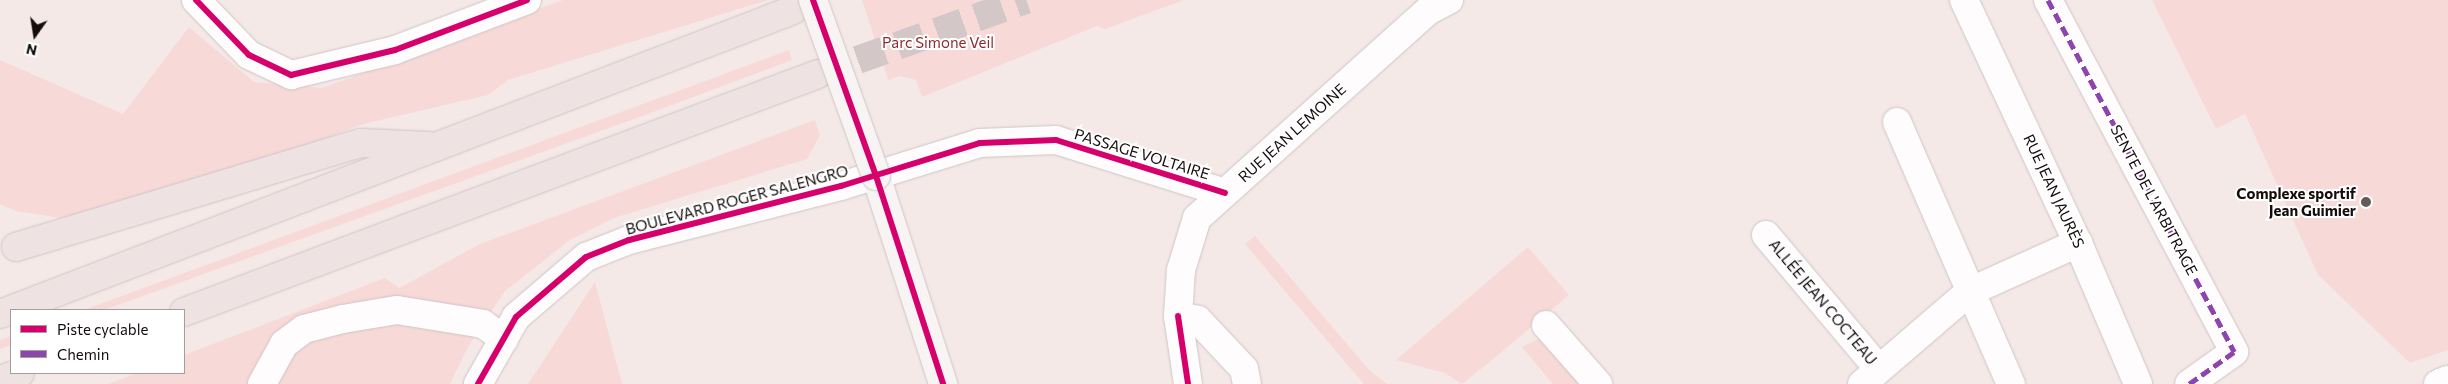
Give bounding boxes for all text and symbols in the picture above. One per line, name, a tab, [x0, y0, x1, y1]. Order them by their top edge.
north arrow	[10, 10, 60, 60]
park label: Parc Simone Veil	[882, 34, 994, 52]
text: N	[24, 41, 39, 60]
street label: RUE JEAN LEMOINE	[1235, 80, 1349, 186]
street label: SENTE DE L'ARBITRAGE	[2107, 122, 2201, 278]
street label: PASSAGE VOLTAIRE	[1072, 125, 1212, 183]
street label: RUE JEAN JAURÈS	[2020, 131, 2088, 251]
street label: BOULEVARD ROGER SALENGRO	[624, 162, 850, 238]
place label: Complexe sportif Jean Guimier	[2236, 184, 2356, 219]
marker: Complexe sportif Jean Guimier	[2360, 196, 2372, 208]
street label: ALLÉE JEAN COCTEAU	[1765, 236, 1881, 368]
legend	[10, 309, 185, 374]
text: Piste cyclable	[57, 320, 148, 338]
text: Chemin	[57, 345, 109, 363]

